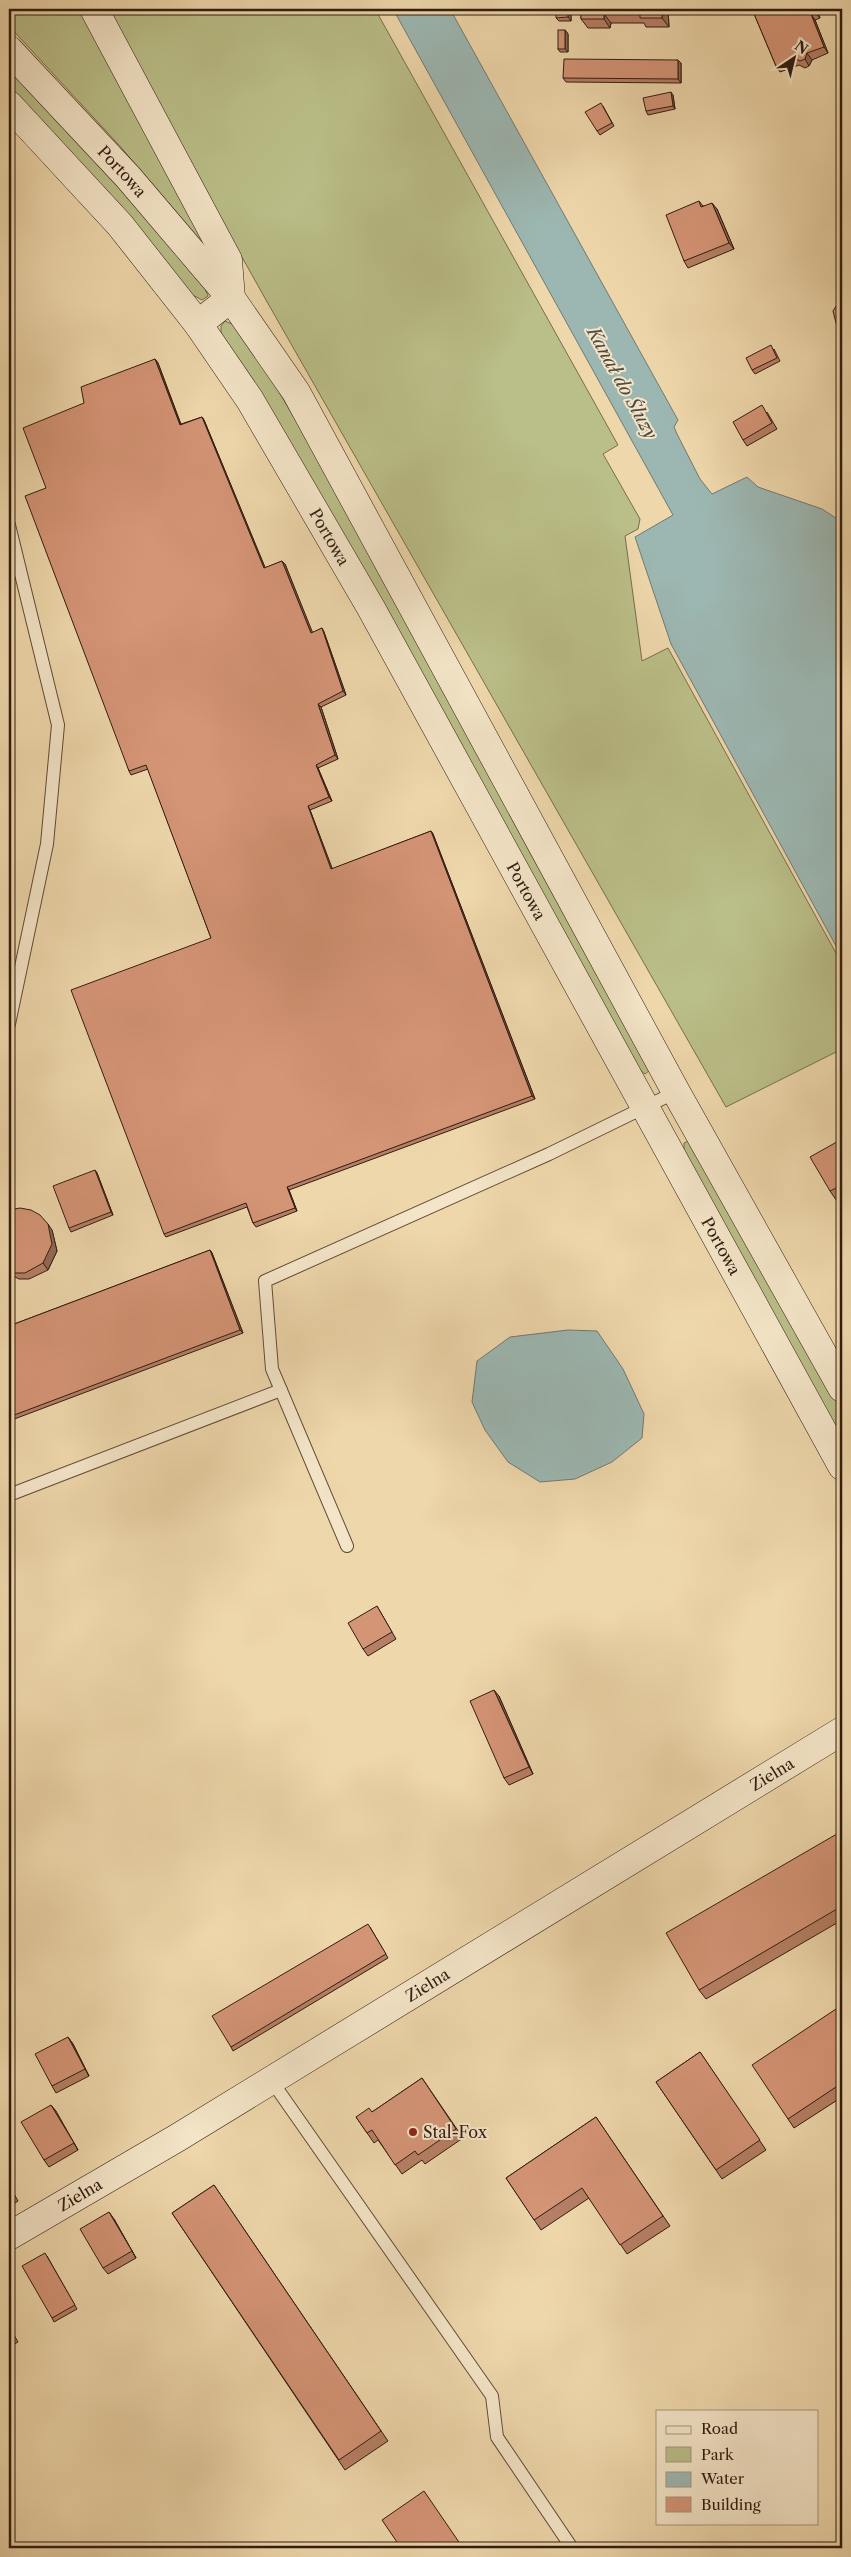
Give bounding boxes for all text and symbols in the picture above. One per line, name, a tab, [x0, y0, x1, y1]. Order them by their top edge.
north arrow	[768, 32, 818, 82]
text: N	[791, 36, 812, 58]
street label: Portowa	[94, 141, 151, 202]
water label: Kanał do Śluzy	[581, 321, 663, 443]
street label: Portowa	[305, 505, 354, 570]
street label: Portowa	[502, 859, 551, 924]
street label: Portowa	[697, 1214, 745, 1279]
street label: Zielna	[746, 1753, 798, 1795]
street label: Zielna	[402, 1963, 453, 2006]
place label: Stal-Fox	[423, 2122, 488, 2142]
marker: Stal-Fox	[407, 2126, 419, 2138]
street label: Zielna	[54, 2174, 106, 2215]
legend	[656, 2410, 818, 2524]
text: Road	[701, 2419, 738, 2438]
text: Park	[701, 2445, 735, 2464]
text: Water	[700, 2469, 745, 2488]
text: Building	[701, 2495, 761, 2514]

